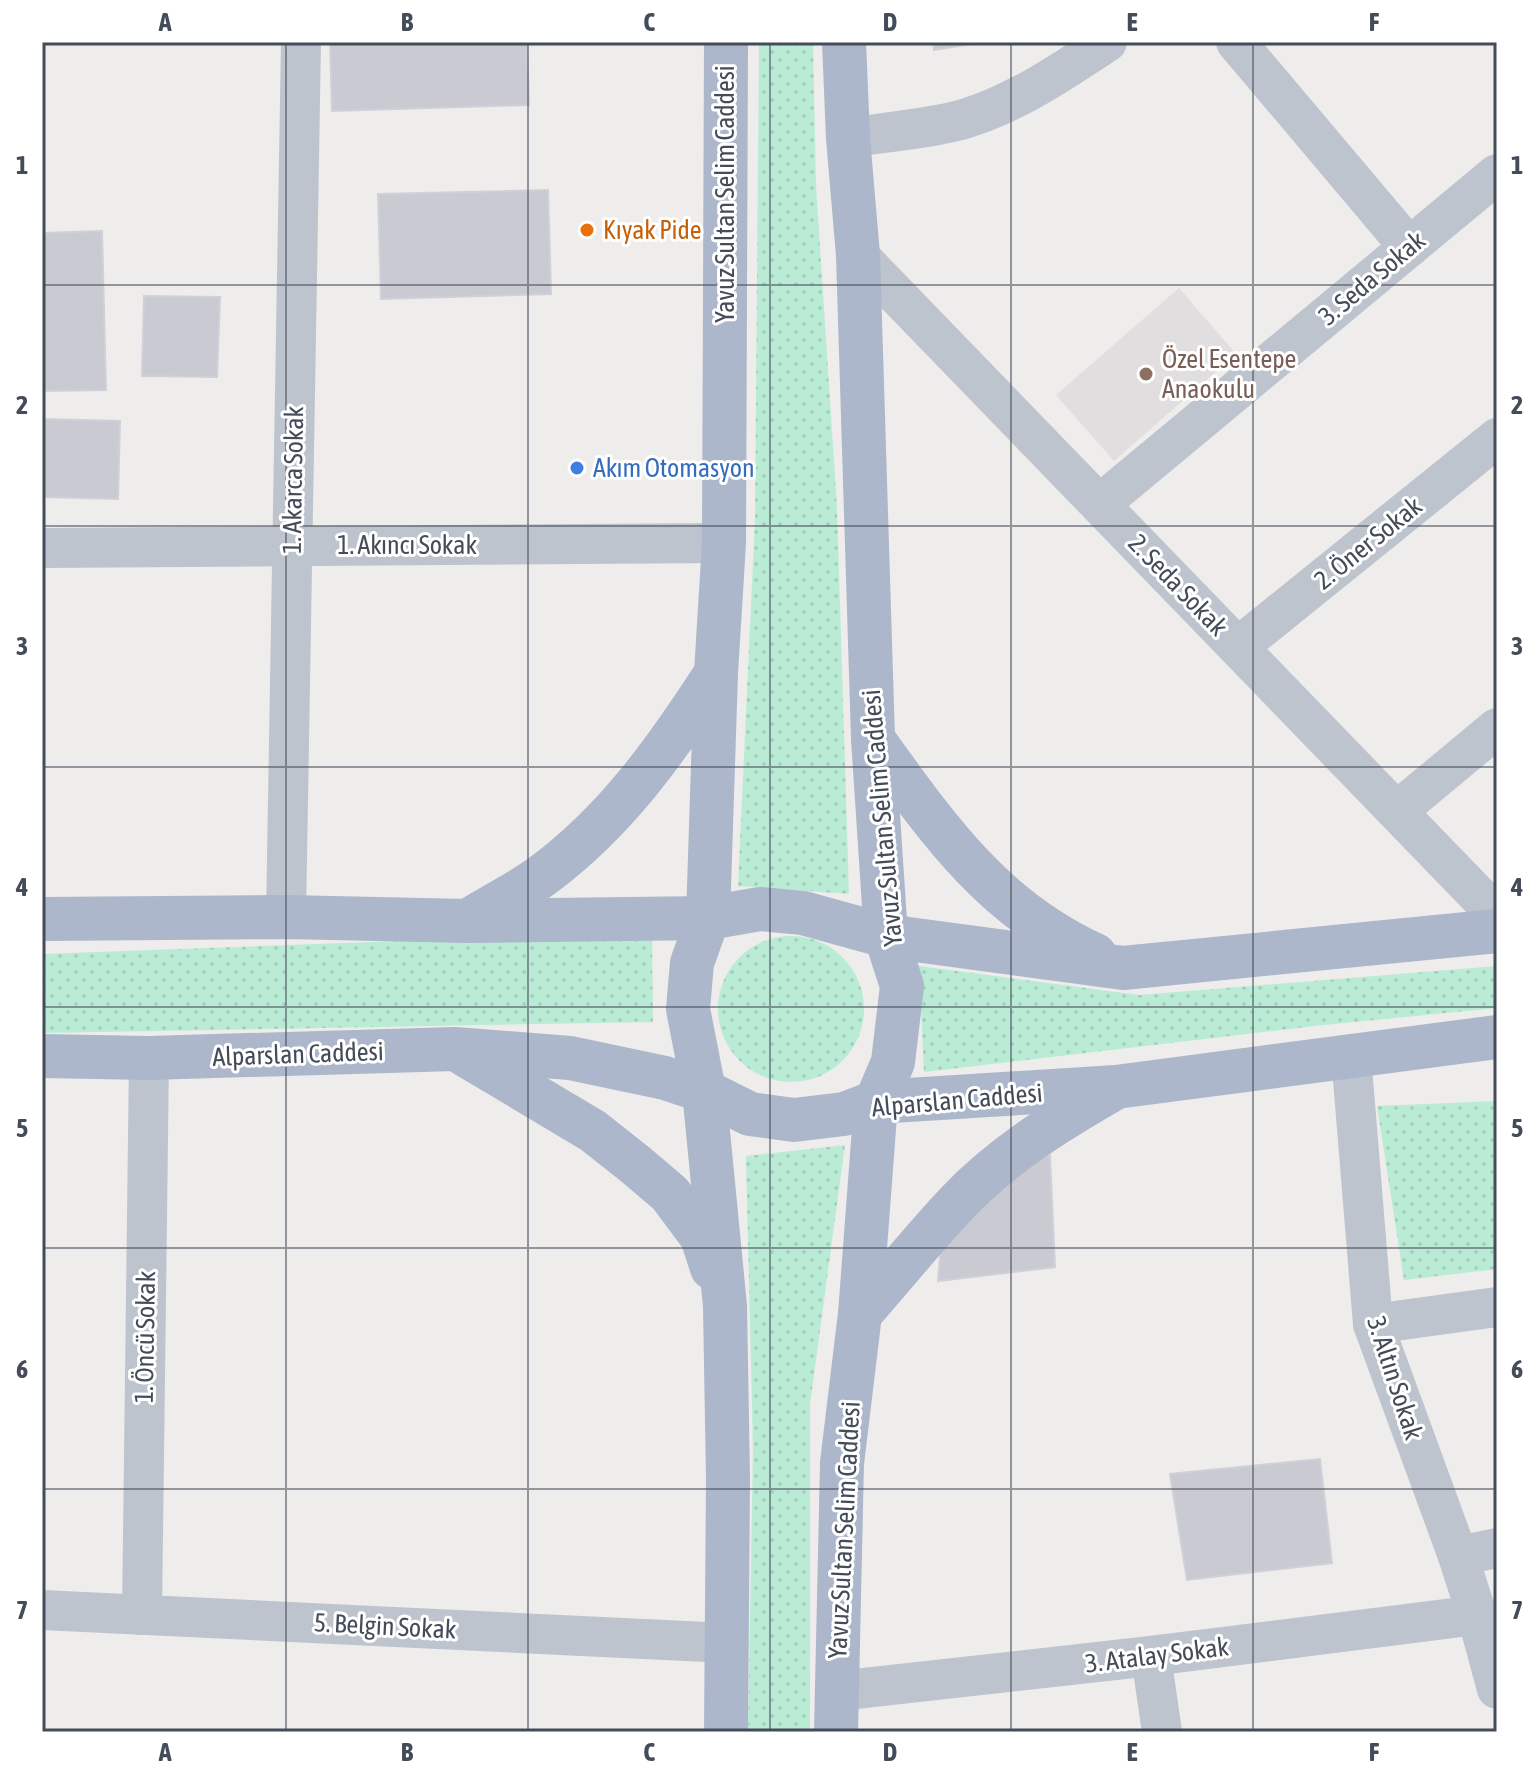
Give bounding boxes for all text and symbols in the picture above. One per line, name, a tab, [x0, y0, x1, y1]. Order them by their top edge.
text: A	[158, 7, 172, 37]
text: B	[401, 7, 414, 37]
text: C	[643, 7, 655, 37]
text: D	[883, 7, 897, 37]
text: E	[1126, 7, 1138, 37]
text: F	[1369, 7, 1380, 37]
street label: Yavuz Sultan Selim Caddesi	[710, 65, 740, 323]
text: 1	[16, 150, 28, 180]
text: 1	[1511, 150, 1523, 180]
place label: Kıyak Pide	[603, 215, 702, 245]
marker: Kıyak Pide	[578, 221, 596, 239]
street label: 3. Seda Sokak	[1313, 225, 1431, 331]
place label: Özel Esentepe Anaokulu	[1162, 344, 1296, 404]
marker: Özel Esentepe Anaokulu	[1137, 365, 1155, 383]
text: 2	[16, 390, 28, 420]
text: 2	[1511, 390, 1523, 420]
street label: 1. Akarca Sokak	[277, 406, 309, 554]
place label: Akım Otomasyon	[593, 453, 755, 483]
marker: Akım Otomasyon	[568, 459, 586, 477]
street label: 2. Öner Sokak	[1308, 491, 1428, 595]
street label: 2. Seda Sokak	[1122, 528, 1234, 642]
street label: 1. Akıncı Sokak	[337, 530, 477, 560]
text: 3	[16, 631, 28, 661]
text: 3	[1511, 631, 1523, 661]
street label: Yavuz Sultan Selim Caddesi	[856, 688, 908, 948]
text: 4	[15, 872, 28, 902]
text: 4	[1510, 872, 1523, 902]
street label: Alparslan Caddesi	[212, 1036, 384, 1072]
street label: Alparslan Caddesi	[870, 1078, 1044, 1122]
text: 5	[16, 1113, 28, 1143]
text: 5	[1511, 1113, 1523, 1143]
street label: 1. Öncü Sokak	[129, 1271, 161, 1403]
street label: 3. Altın Sokak	[1361, 1313, 1429, 1443]
text: 6	[16, 1354, 28, 1384]
text: 6	[1511, 1354, 1523, 1384]
street label: Yavuz Sultan Selim Caddesi	[822, 1401, 866, 1659]
text: 7	[16, 1595, 28, 1625]
text: 7	[1511, 1595, 1523, 1625]
street label: 5. Belgin Sokak	[313, 1607, 457, 1645]
street label: 3. Atalay Sokak	[1084, 1631, 1230, 1679]
text: A	[158, 1737, 172, 1767]
text: B	[401, 1737, 414, 1767]
text: C	[643, 1737, 655, 1767]
text: D	[883, 1737, 897, 1767]
text: E	[1126, 1737, 1138, 1767]
text: F	[1369, 1737, 1380, 1767]

